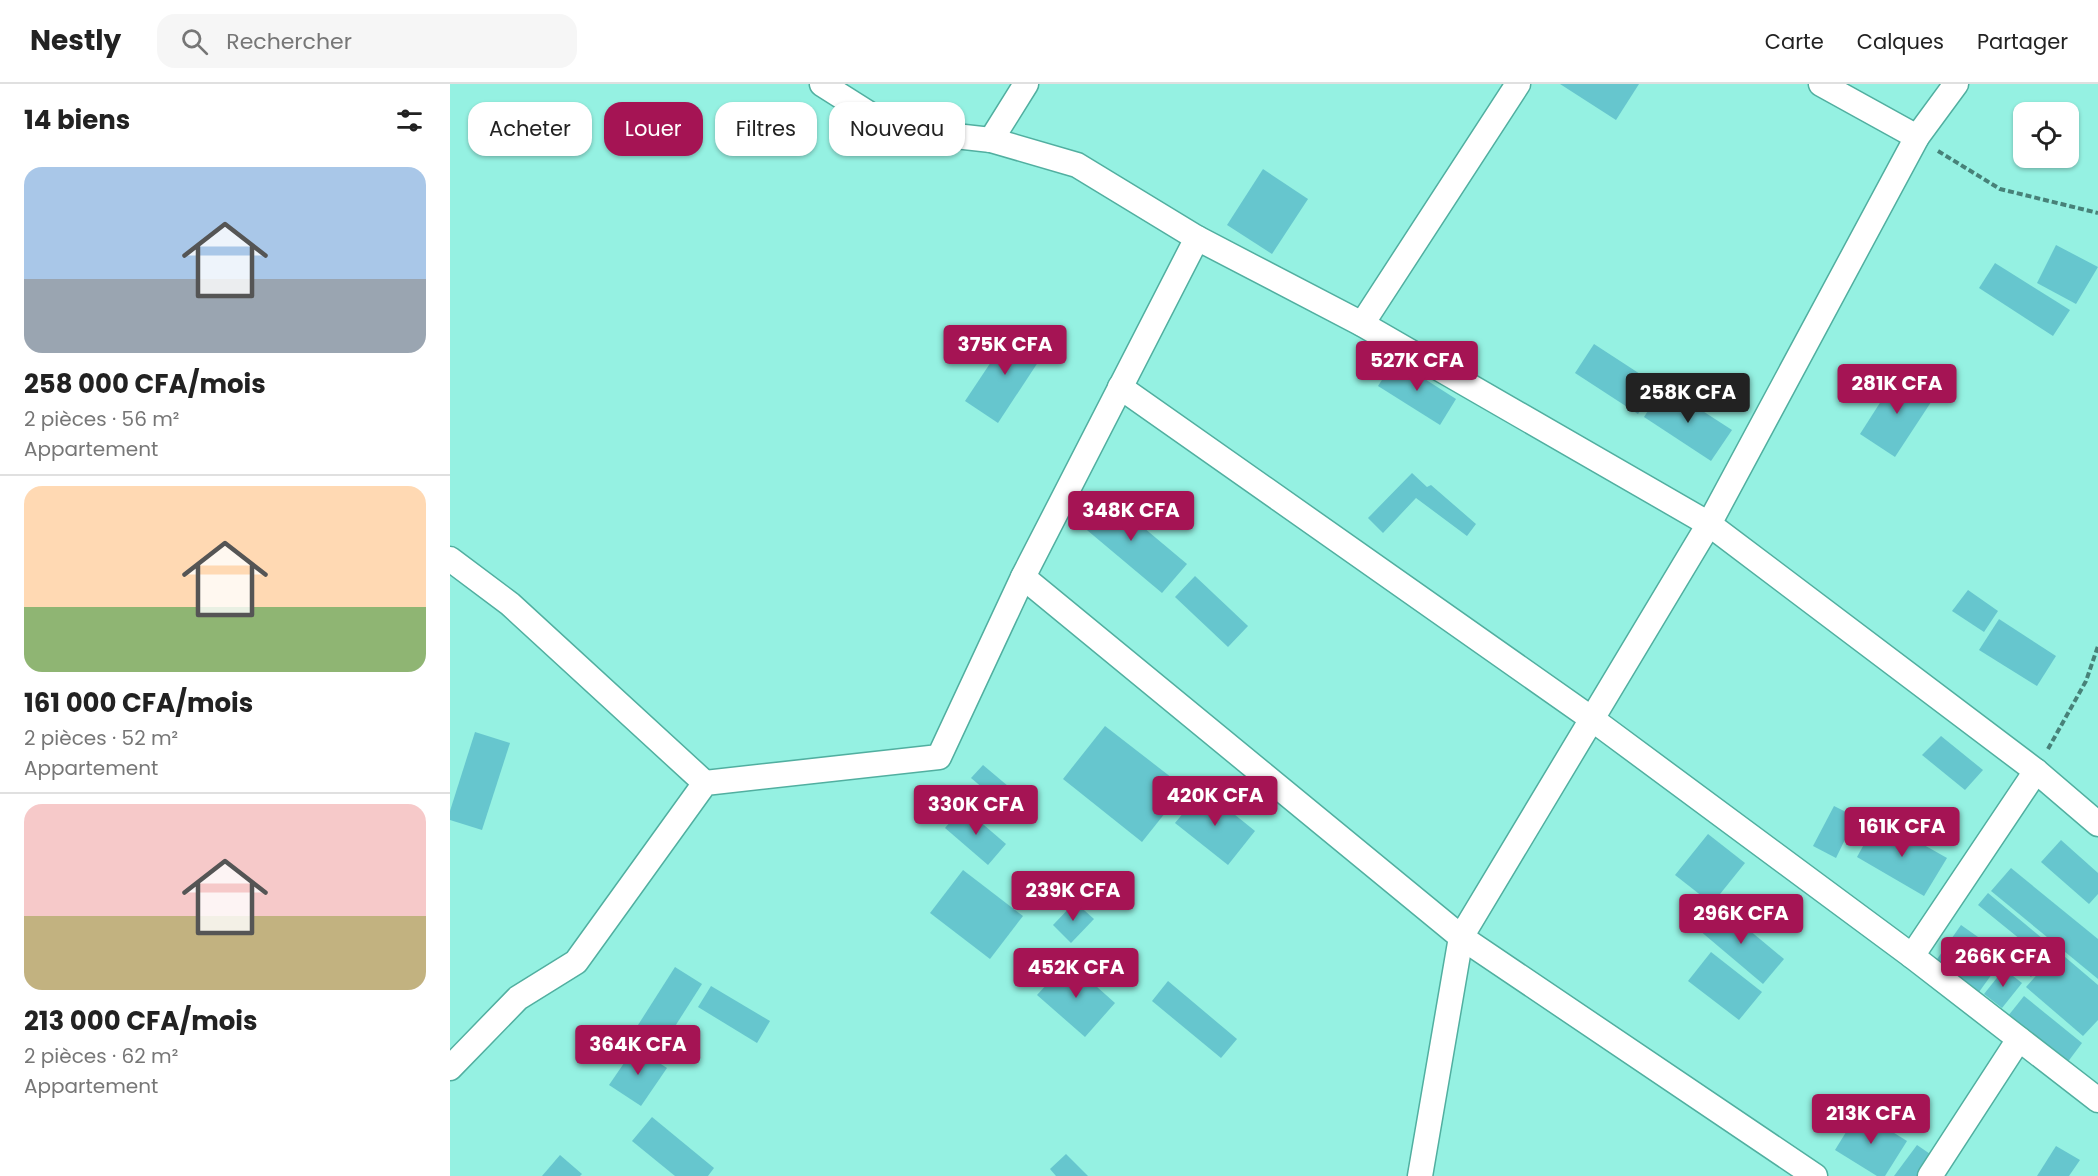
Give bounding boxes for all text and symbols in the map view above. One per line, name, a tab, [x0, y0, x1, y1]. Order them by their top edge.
search box	[157, 14, 577, 68]
text: Nestly	[30, 21, 121, 60]
icon: search	[178, 25, 211, 58]
text: Rechercher	[226, 26, 352, 57]
text: Carte	[1765, 27, 1824, 56]
text: Calques	[1857, 27, 1944, 56]
text: Partager	[1977, 27, 2068, 56]
text: 14 biens	[24, 102, 130, 138]
chip: Acheter	[468, 102, 592, 156]
chip: Louer	[604, 102, 703, 156]
chip: Filtres	[715, 102, 817, 156]
chip: Nouveau	[829, 102, 965, 156]
map controls	[2013, 102, 2079, 168]
button: locate	[2013, 102, 2079, 168]
icon: filters	[393, 104, 426, 137]
icon: home	[171, 206, 279, 314]
pin: 375K CFA	[943, 325, 1067, 376]
text: 375K CFA	[958, 330, 1052, 358]
pin: 527K CFA	[1355, 341, 1479, 392]
text: 527K CFA	[1370, 346, 1464, 374]
pin: 281K CFA	[1835, 364, 1959, 415]
text: 258 000 CFA/mois	[24, 366, 266, 402]
text: 281K CFA	[1852, 369, 1943, 397]
pin: 258K CFA	[1626, 373, 1750, 424]
text: 258K CFA	[1640, 378, 1736, 406]
text: 2 pièces · 56 m²	[24, 405, 179, 433]
text: Appartement	[24, 435, 158, 463]
pin: 348K CFA	[1069, 491, 1193, 542]
text: 348K CFA	[1082, 496, 1180, 524]
icon: home	[171, 525, 279, 633]
text: 161 000 CFA/mois	[24, 685, 253, 721]
text: 2 pièces · 52 m²	[24, 724, 178, 752]
text: Appartement	[24, 754, 158, 782]
pin: 420K CFA	[1153, 776, 1277, 827]
text: 420K CFA	[1166, 781, 1264, 809]
pin: 330K CFA	[914, 785, 1038, 836]
text: 330K CFA	[928, 790, 1024, 818]
pin: 161K CFA	[1840, 807, 1964, 858]
text: 161K CFA	[1859, 812, 1945, 840]
icon: home	[171, 843, 279, 951]
pin: 239K CFA	[1011, 871, 1135, 922]
text: 239K CFA	[1026, 876, 1120, 904]
pin: 296K CFA	[1679, 894, 1803, 945]
text: 296K CFA	[1693, 899, 1789, 927]
pin: 266K CFA	[1941, 937, 2065, 988]
text: 266K CFA	[1955, 942, 2051, 970]
pin: 452K CFA	[1014, 948, 1138, 999]
text: 452K CFA	[1027, 953, 1125, 981]
text: 213 000 CFA/mois	[24, 1003, 257, 1039]
pin: 364K CFA	[576, 1025, 700, 1076]
text: 364K CFA	[589, 1030, 687, 1058]
text: 2 pièces · 62 m²	[24, 1042, 178, 1070]
text: Appartement	[24, 1072, 158, 1100]
pin: 213K CFA	[1809, 1094, 1933, 1145]
text: 213K CFA	[1826, 1099, 1916, 1127]

